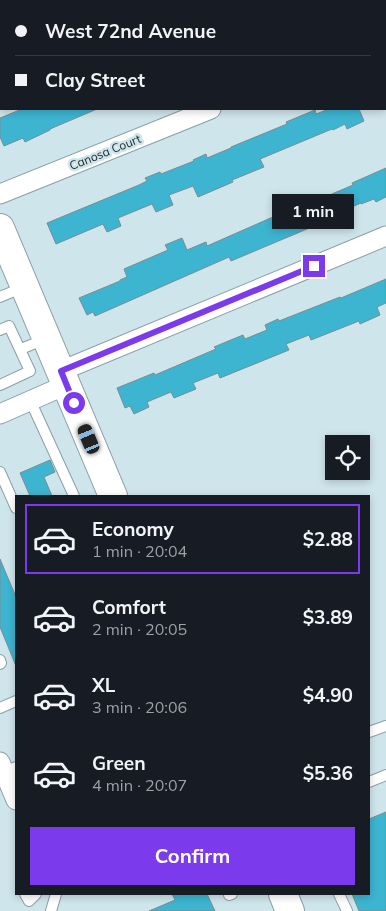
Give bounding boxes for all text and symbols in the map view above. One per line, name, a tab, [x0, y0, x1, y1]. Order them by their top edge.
text: West 72nd Avenue	[45, 19, 216, 43]
text: Clay Street	[45, 68, 145, 92]
street label: Canosa Court	[67, 131, 143, 173]
callout: 1 min	[273, 194, 355, 228]
text: 1 min	[292, 201, 334, 221]
route end	[303, 255, 325, 277]
route start	[63, 392, 85, 414]
car	[76, 422, 101, 456]
map controls	[325, 435, 370, 480]
button: locate	[325, 435, 370, 480]
icon: car	[32, 517, 77, 562]
text: Economy	[92, 517, 174, 541]
text: $2.88	[303, 527, 353, 551]
text: 1 min · 20:04	[92, 541, 187, 561]
icon: car	[32, 595, 77, 640]
text: Comfort	[92, 595, 166, 619]
text: $3.89	[303, 605, 353, 629]
text: 2 min · 20:05	[92, 619, 187, 639]
icon: car	[32, 673, 77, 718]
text: XL	[92, 673, 115, 697]
text: $4.90	[303, 683, 353, 707]
text: 3 min · 20:06	[92, 697, 187, 717]
icon: car	[32, 751, 77, 796]
text: Green	[92, 751, 146, 775]
text: $5.36	[303, 761, 353, 785]
text: 4 min · 20:07	[92, 775, 187, 795]
button: Confirm	[30, 827, 355, 885]

